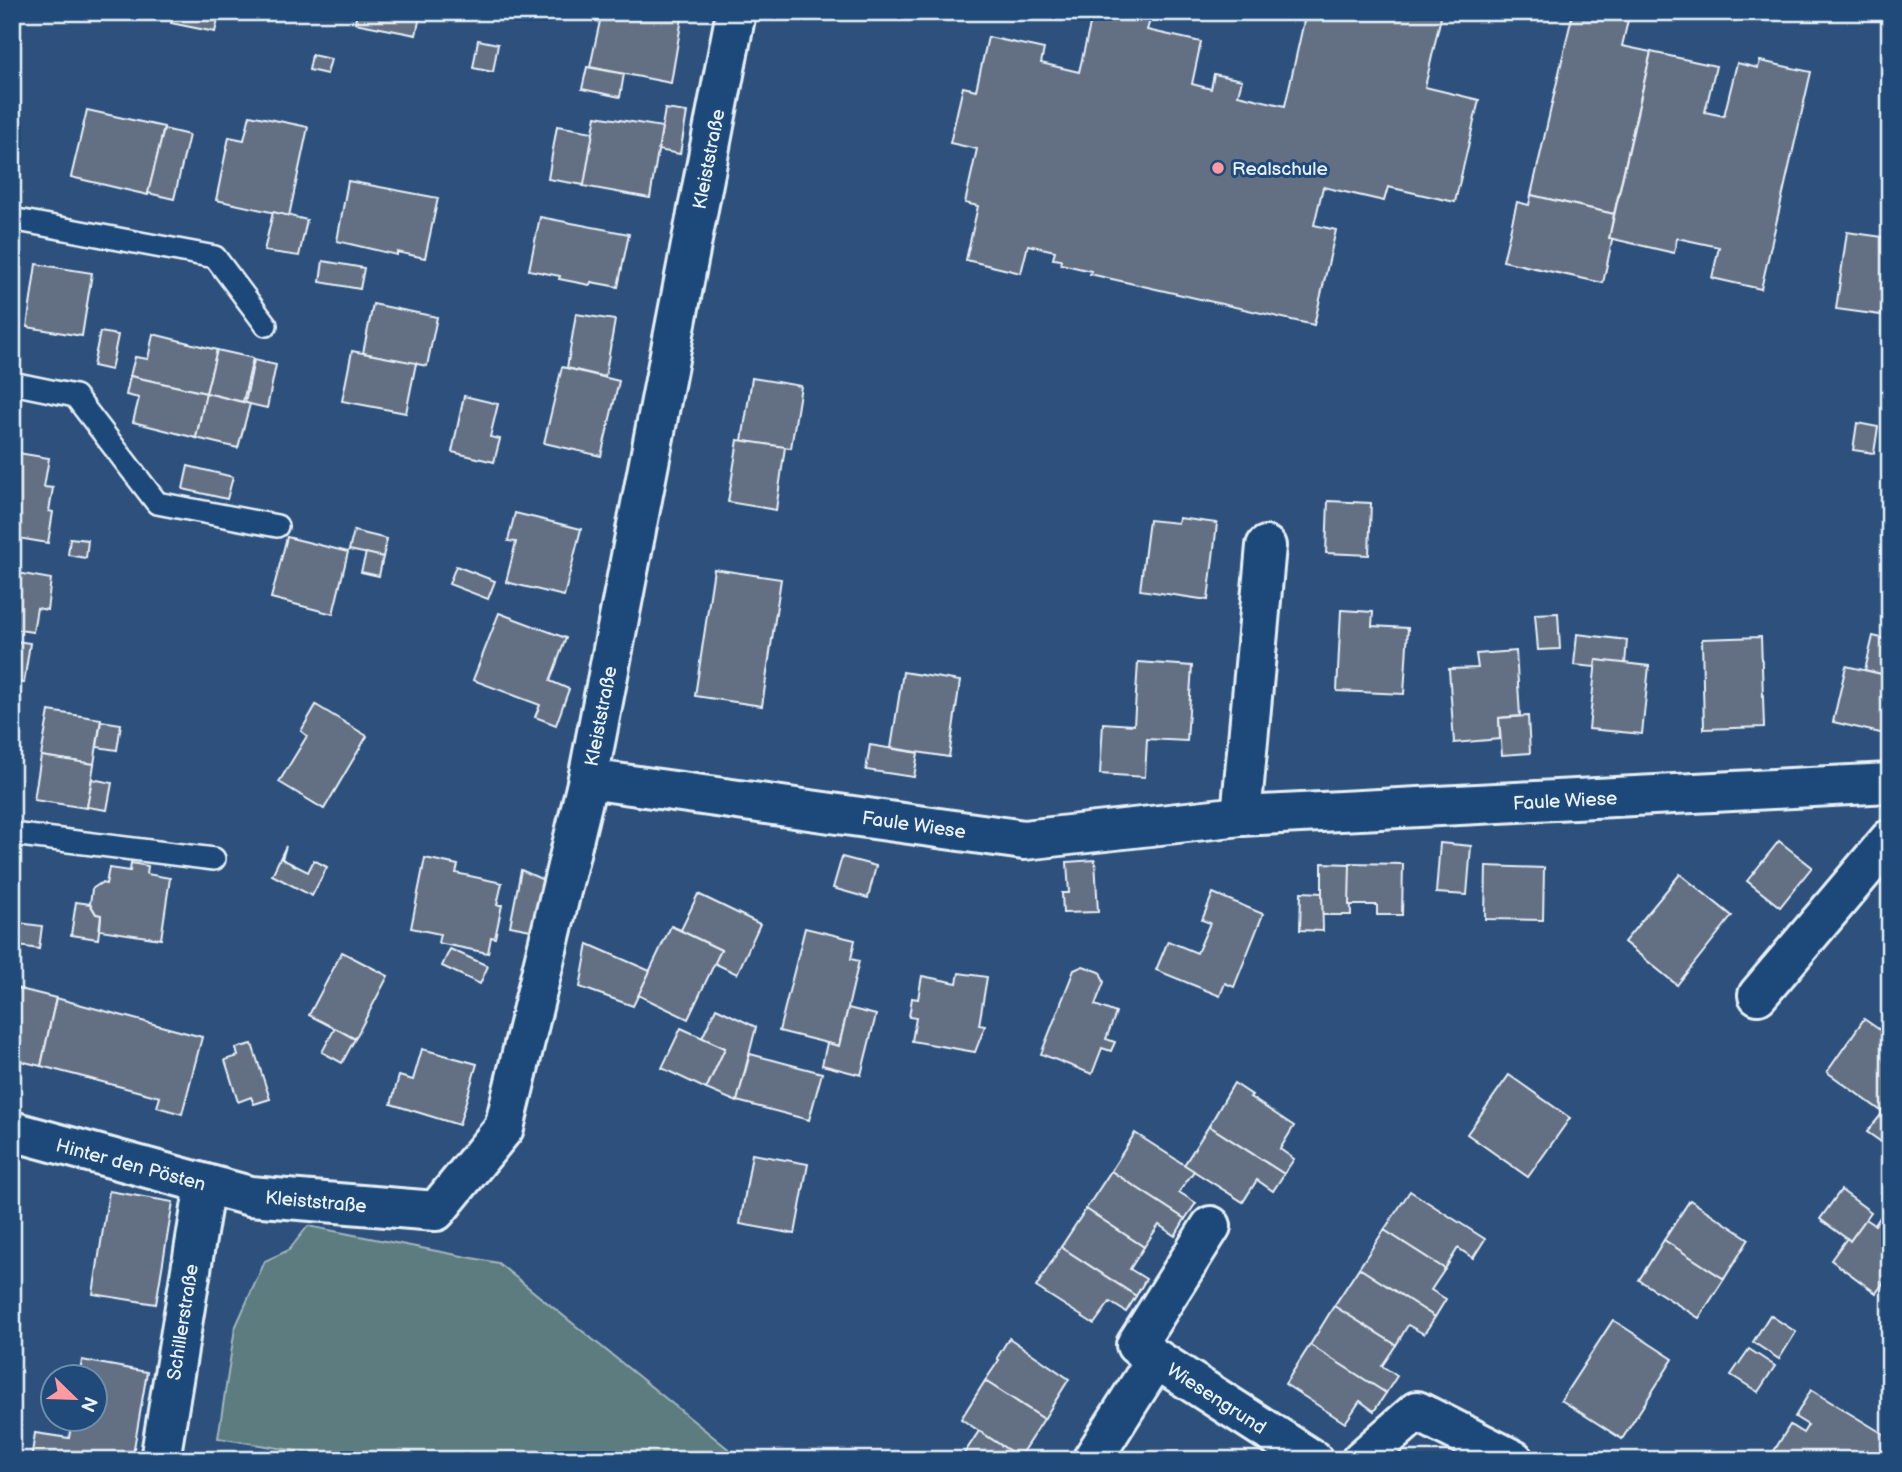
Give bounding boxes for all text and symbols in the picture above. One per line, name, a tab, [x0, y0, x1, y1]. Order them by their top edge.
street label: Kleiststraße	[689, 107, 730, 211]
place label: Realschule	[1232, 158, 1328, 181]
marker: Realschule	[1210, 160, 1226, 176]
street label: Kleiststraße	[581, 664, 622, 768]
street label: Faule Wiese	[1512, 787, 1618, 816]
street label: Faule Wiese	[860, 807, 967, 844]
street label: Hinter den Pösten	[53, 1134, 208, 1197]
street label: Kleiststraße	[264, 1187, 367, 1218]
street label: Schillerstraße	[163, 1262, 204, 1382]
street label: Wiesengrund	[1162, 1359, 1270, 1440]
north arrow	[38, 1364, 108, 1434]
text: N	[75, 1393, 102, 1415]

